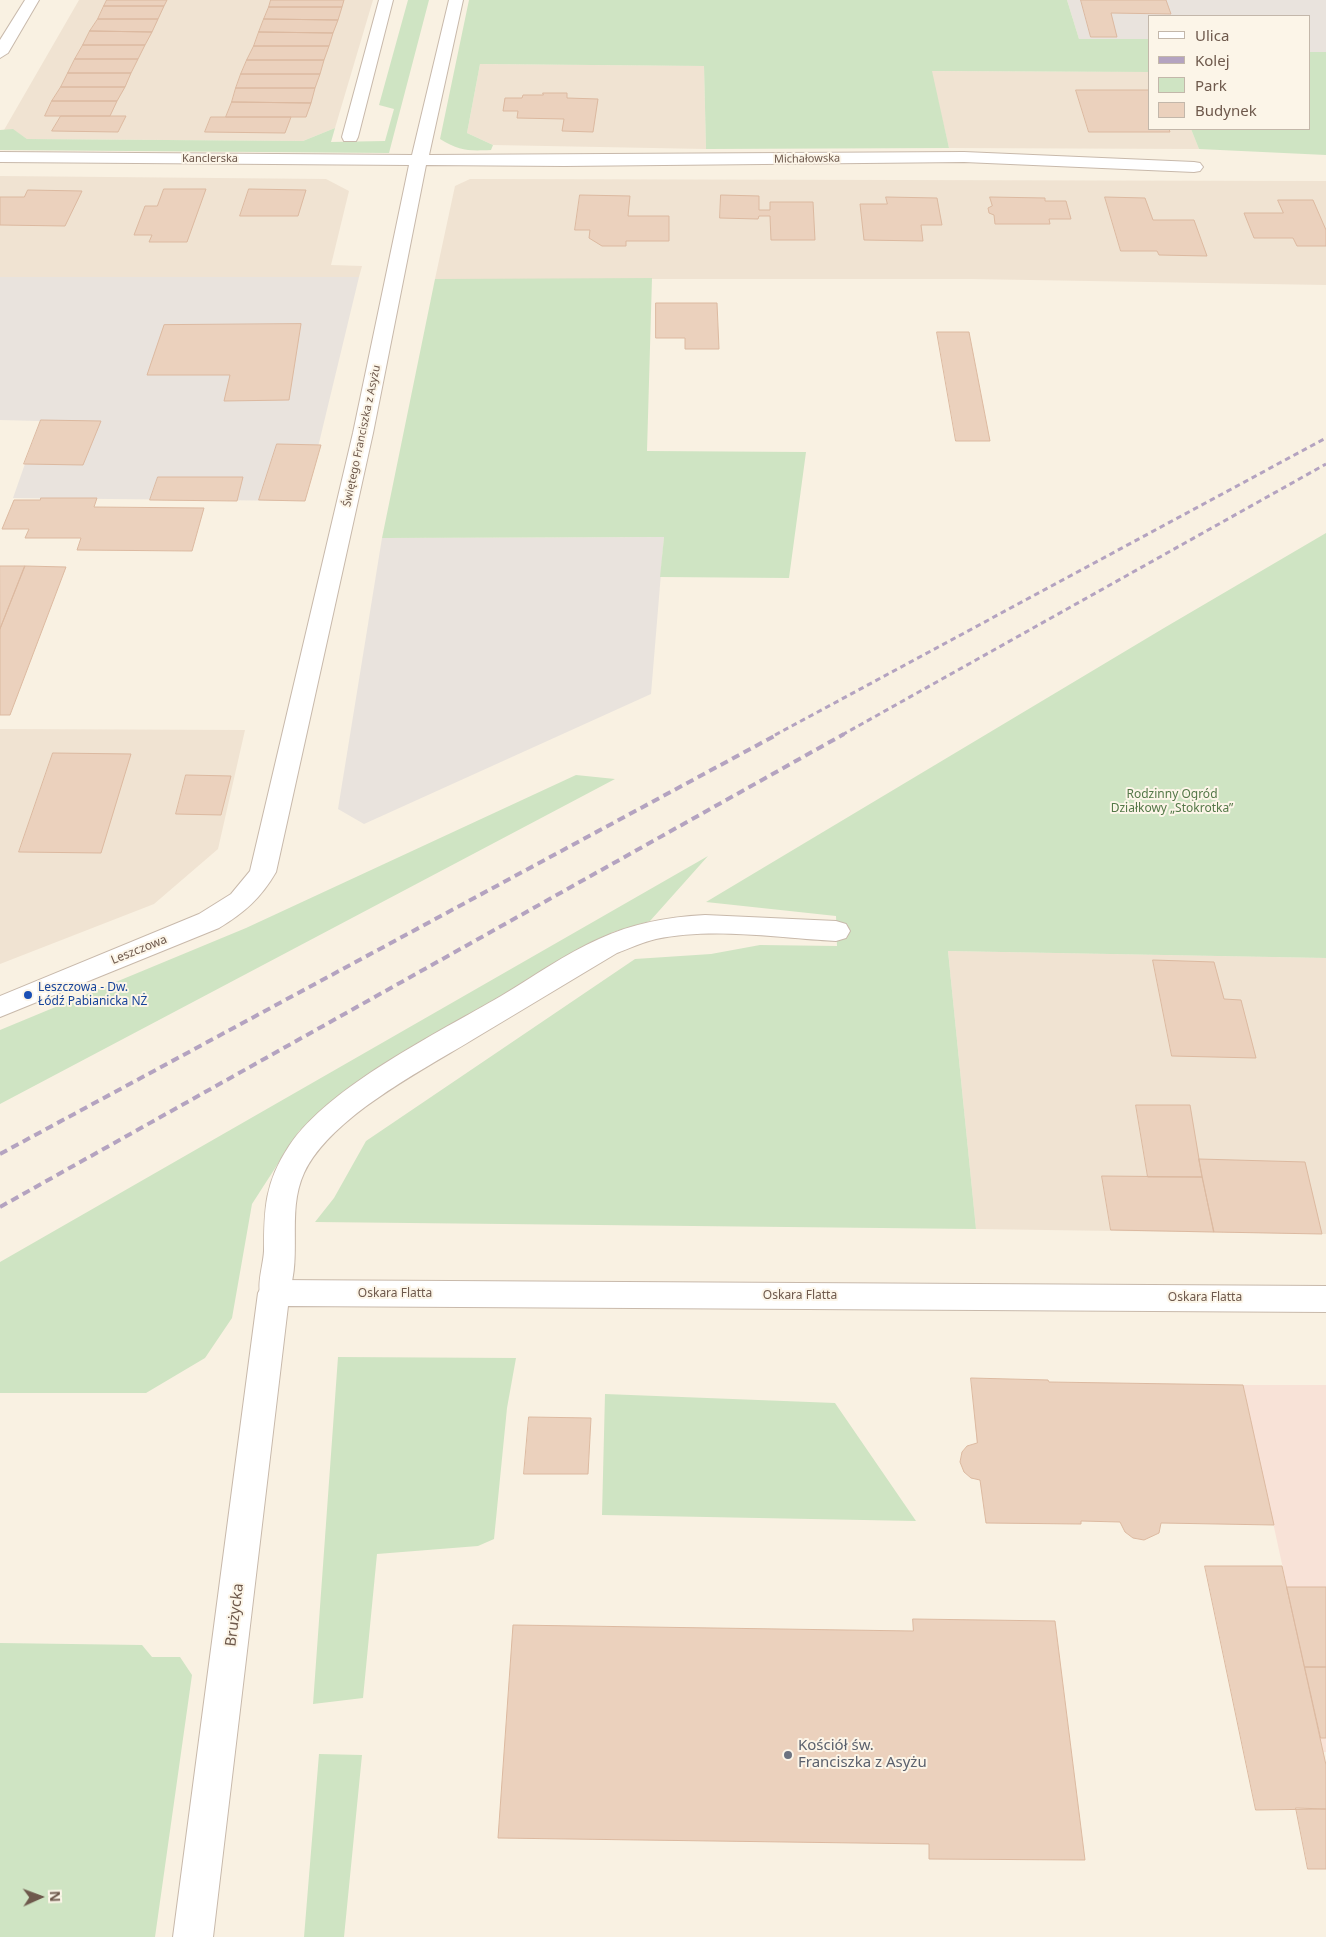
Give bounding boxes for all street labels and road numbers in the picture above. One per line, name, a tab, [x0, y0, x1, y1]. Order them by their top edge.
street label: Kanclerska	[182, 152, 238, 166]
street label: Michałowska	[774, 152, 840, 166]
street label: Świętego Franciszka z Asyżu	[341, 364, 383, 508]
street label: Leszczowa	[109, 932, 169, 968]
street label: Oskara Flatta	[358, 1287, 432, 1301]
street label: Oskara Flatta	[763, 1289, 837, 1303]
street label: Oskara Flatta	[1168, 1291, 1242, 1305]
street label: Brużycka	[222, 1582, 248, 1648]

